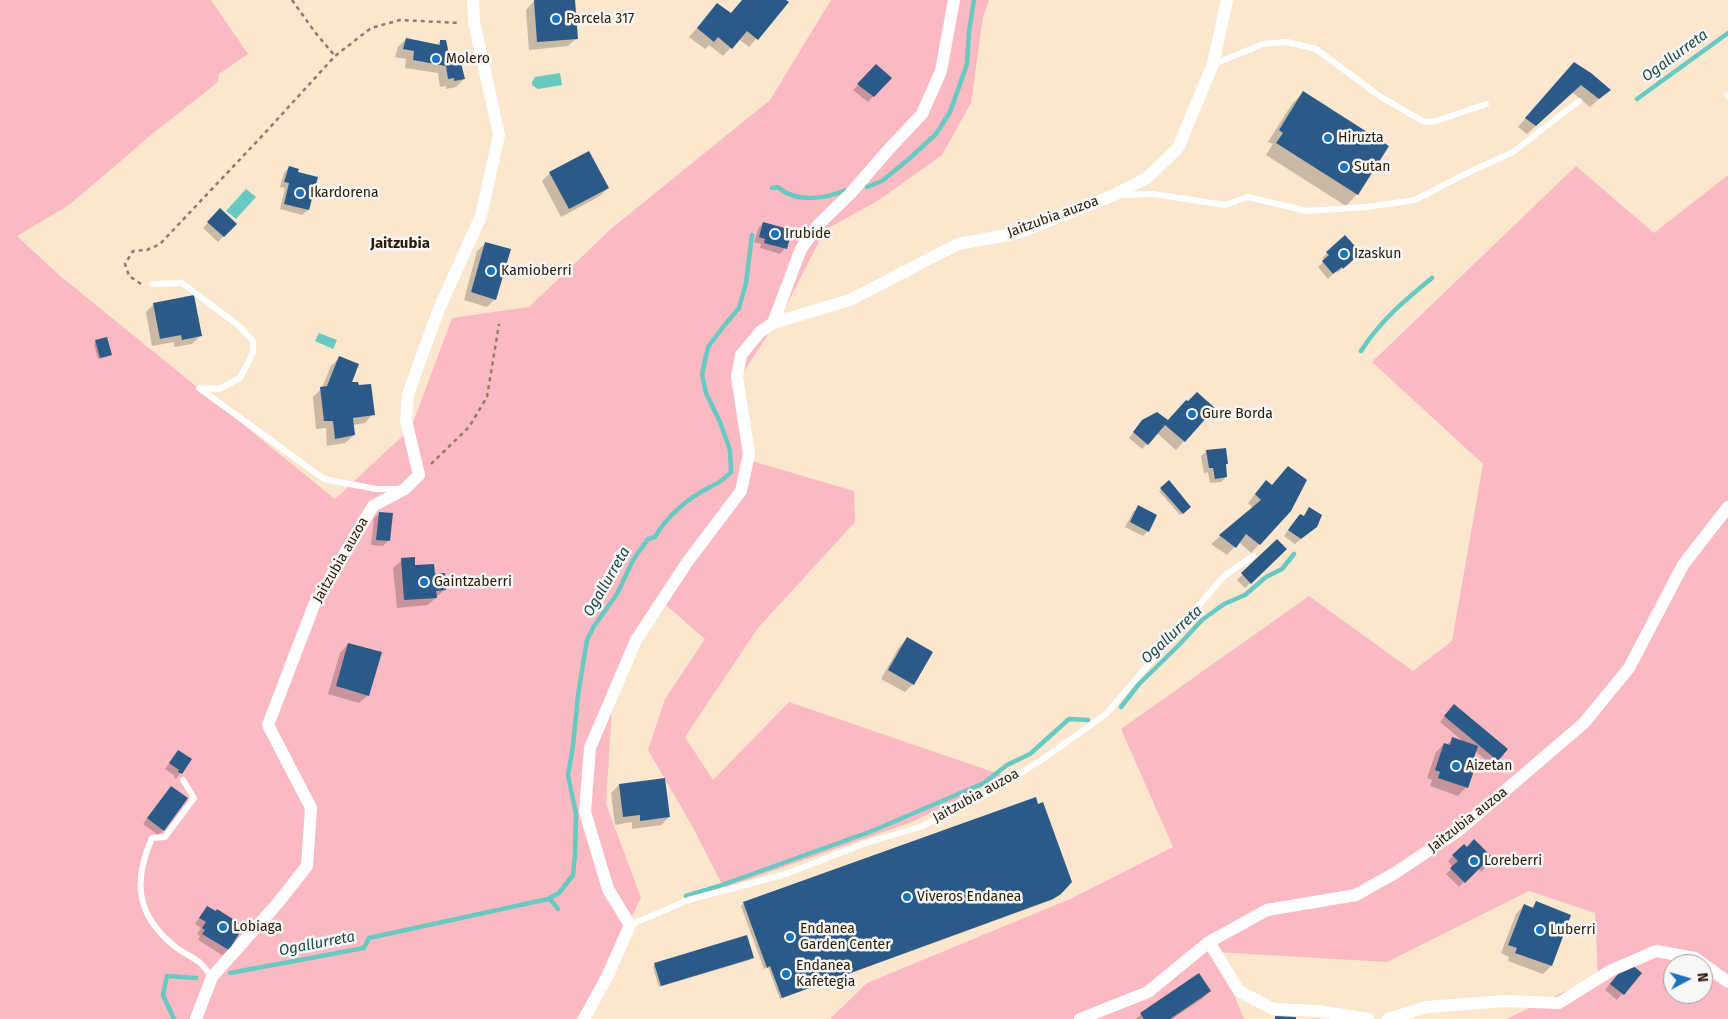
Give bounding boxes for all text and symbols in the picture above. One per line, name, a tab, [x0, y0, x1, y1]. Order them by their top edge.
place label: Parcela 317	[566, 11, 634, 27]
marker: Parcela 317	[550, 13, 562, 25]
water label: Ogallurreta	[1639, 26, 1711, 86]
place label: Molero	[446, 51, 490, 67]
marker: Molero	[430, 53, 442, 65]
place label: Hiruzta	[1338, 130, 1384, 146]
marker: Hiruzta	[1322, 132, 1334, 144]
place label: Sutan	[1354, 159, 1391, 175]
marker: Sutan	[1338, 161, 1350, 173]
place label: Ikardorena	[310, 185, 379, 201]
marker: Ikardorena	[294, 187, 306, 199]
street label: Jaitzubia auzoa	[1005, 193, 1101, 241]
place label: Irubide	[785, 226, 831, 242]
marker: Irubide	[769, 228, 781, 240]
district label: Jaitzubia	[370, 235, 430, 253]
place label: Izaskun	[1354, 246, 1401, 262]
marker: Izaskun	[1338, 248, 1350, 260]
place label: Kamioberri	[501, 263, 572, 279]
marker: Kamioberri	[485, 265, 497, 277]
place label: Gure Borda	[1202, 406, 1273, 422]
marker: Gure Borda	[1186, 408, 1198, 420]
street label: Jaitzubia auzoa	[310, 514, 372, 606]
water label: Ogallurreta	[580, 544, 634, 620]
place label: Gaintzaberri	[434, 574, 512, 590]
marker: Gaintzaberri	[418, 576, 430, 588]
water label: Ogallurreta	[1138, 602, 1206, 668]
place label: Aizetan	[1466, 758, 1512, 774]
marker: Aizetan	[1450, 760, 1462, 772]
street label: Jaitzubia auzoa	[930, 765, 1022, 827]
street label: Jaitzubia auzoa	[1425, 784, 1511, 856]
place label: Loreberri	[1484, 853, 1542, 869]
marker: Loreberri	[1468, 855, 1480, 867]
place label: Viveros Endanea	[917, 889, 1021, 905]
marker: Viveros Endanea	[901, 891, 913, 903]
place label: Lobiaga	[233, 919, 282, 935]
marker: Lobiaga	[217, 921, 229, 933]
place label: Endanea Garden Center	[800, 921, 891, 954]
place label: Luberri	[1550, 922, 1596, 938]
marker: Luberri	[1534, 924, 1546, 936]
water label: Ogallurreta	[277, 928, 357, 960]
marker: Endanea Garden Center	[784, 931, 796, 943]
north arrow	[1663, 954, 1713, 1004]
place label: Endanea Kafetegia	[796, 958, 855, 990]
marker: Endanea Kafetegia	[780, 968, 792, 980]
text: N	[1693, 972, 1711, 983]

